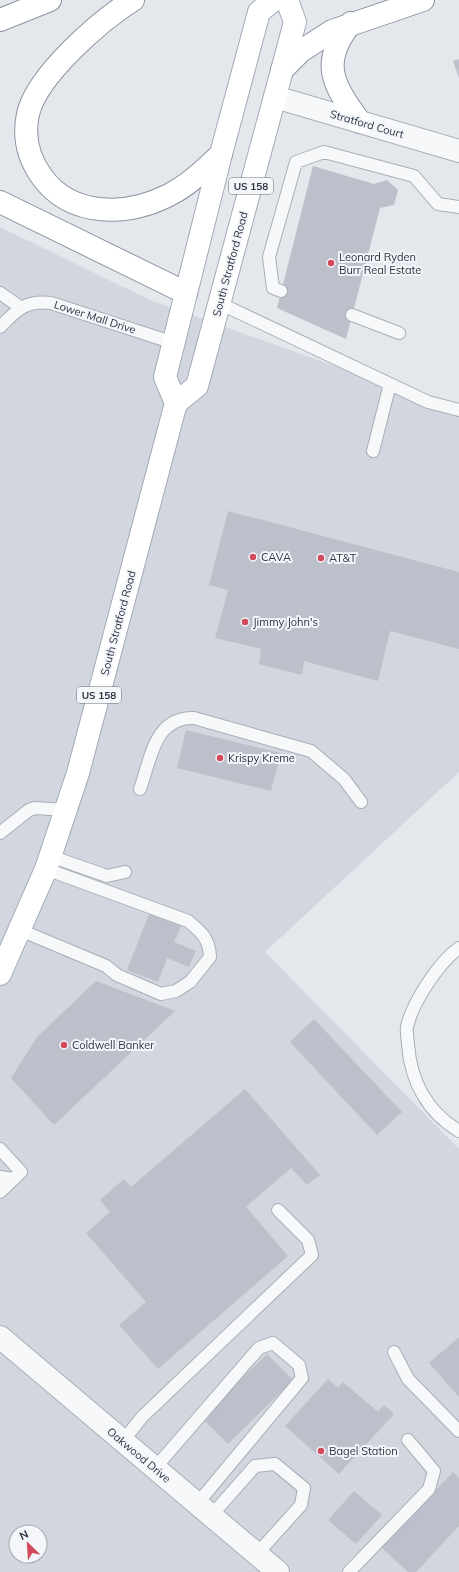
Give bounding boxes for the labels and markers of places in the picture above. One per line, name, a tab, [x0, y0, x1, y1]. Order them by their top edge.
place label: Leonard Ryden Burr Real Estate	[339, 250, 421, 277]
marker: Leonard Ryden Burr Real Estate	[326, 258, 336, 268]
place label: CAVA	[261, 550, 291, 564]
place label: AT&T	[329, 551, 357, 565]
marker: CAVA	[248, 552, 258, 562]
marker: AT&T	[316, 553, 326, 563]
place label: Jimmy John's	[253, 615, 318, 629]
marker: Jimmy John's	[240, 617, 250, 627]
place label: Krispy Kreme	[228, 751, 295, 765]
marker: Krispy Kreme	[215, 753, 225, 763]
place label: Coldwell Banker	[72, 1038, 154, 1052]
marker: Coldwell Banker	[59, 1040, 69, 1050]
place label: Bagel Station	[329, 1444, 398, 1458]
marker: Bagel Station	[316, 1446, 326, 1456]

